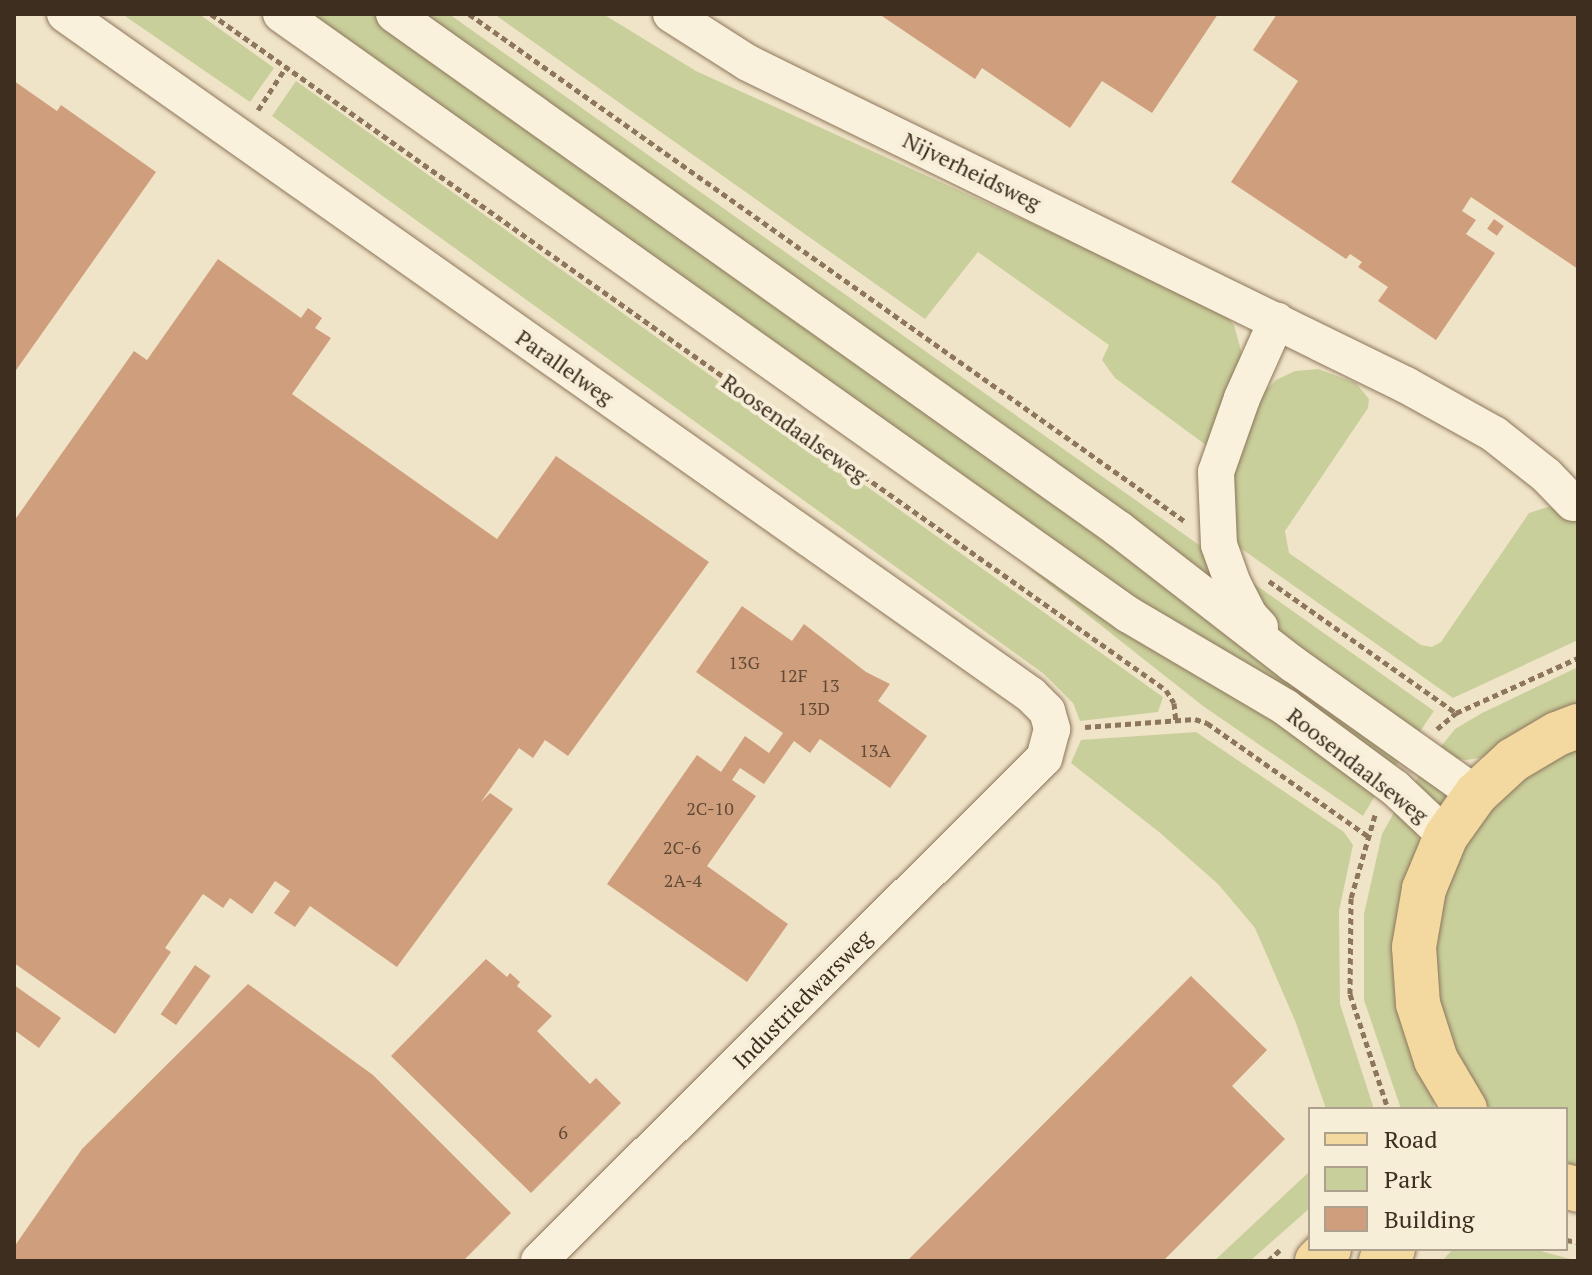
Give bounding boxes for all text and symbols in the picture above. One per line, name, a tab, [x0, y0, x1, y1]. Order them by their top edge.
street label: Nijverheidsweg	[899, 126, 1045, 216]
street label: Parallelweg	[511, 324, 619, 410]
street label: Roosendaalseweg	[717, 368, 873, 488]
house number: 13G	[728, 651, 760, 673]
house number: 12F	[779, 664, 807, 686]
house number: 13	[820, 674, 840, 696]
house number: 13D	[798, 697, 830, 719]
street label: Roosendaalseweg	[1282, 702, 1434, 828]
house number: 13A	[859, 739, 891, 761]
house number: 2C-10	[686, 797, 734, 819]
house number: 2C-6	[663, 836, 701, 858]
house number: 2A-4	[664, 869, 702, 891]
street label: Industriedwarsweg	[727, 924, 877, 1074]
legend	[1308, 1107, 1568, 1251]
house number: 6	[558, 1121, 568, 1143]
text: Road	[1384, 1123, 1438, 1155]
text: Park	[1384, 1163, 1432, 1195]
text: Building	[1384, 1203, 1474, 1235]

